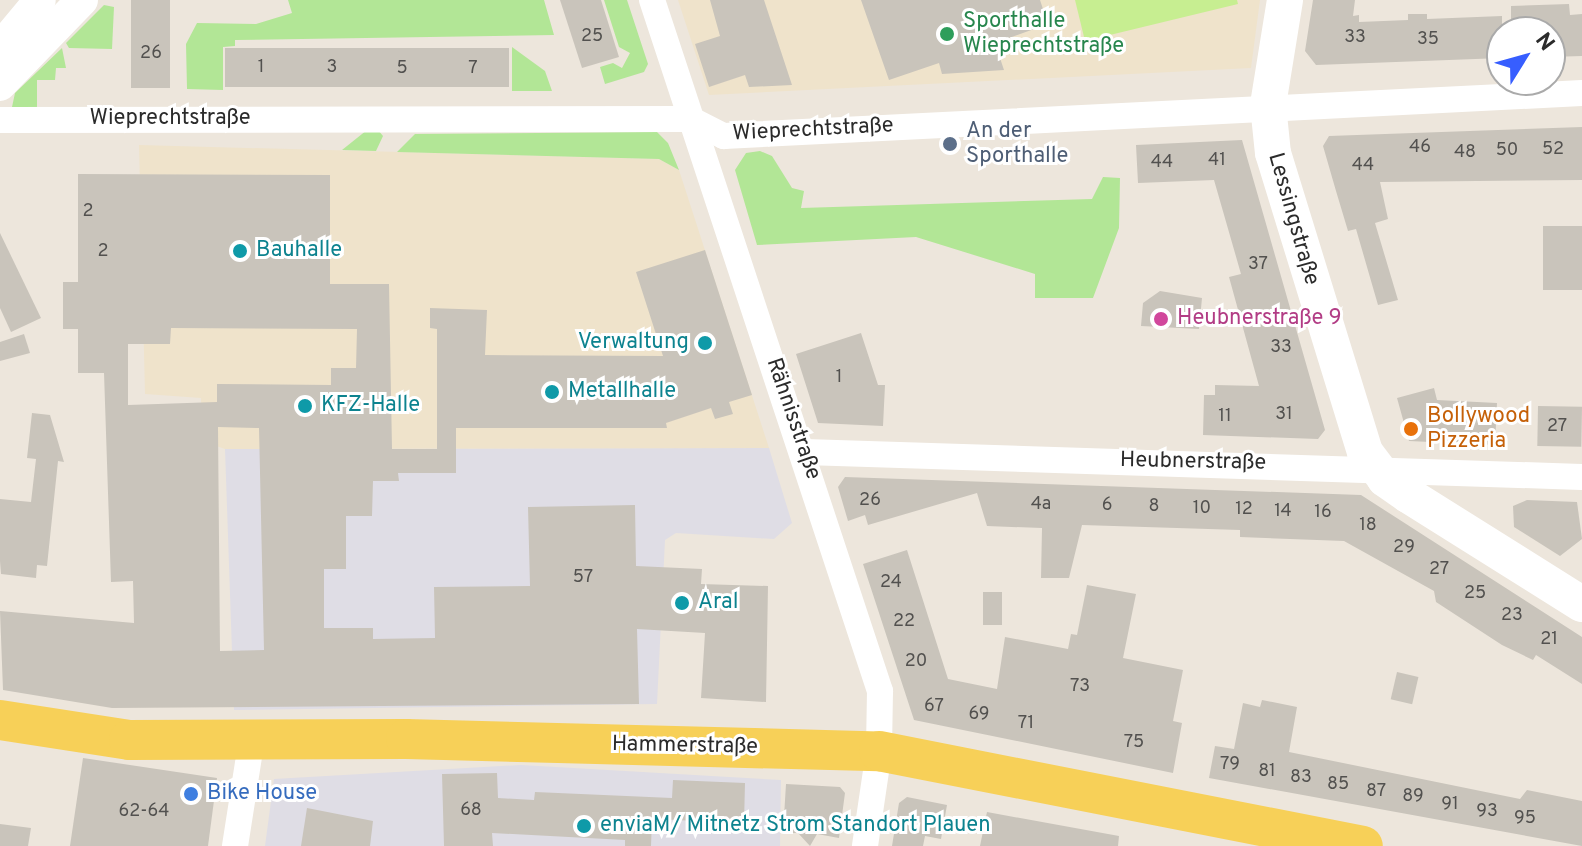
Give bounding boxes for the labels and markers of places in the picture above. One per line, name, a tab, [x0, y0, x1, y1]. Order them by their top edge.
place label: Sporthalle Wieprechtstraße	[963, 8, 1124, 60]
marker: Sporthalle Wieprechtstraße	[938, 25, 956, 43]
place label: An der Sporthalle	[966, 118, 1068, 170]
marker: An der Sporthalle	[941, 135, 959, 153]
place label: Bauhalle	[256, 238, 342, 264]
marker: Bauhalle	[231, 242, 249, 260]
place label: Heubnerstraße 9	[1177, 306, 1342, 332]
marker: Heubnerstraße 9	[1152, 310, 1170, 328]
place label: Verwaltung	[578, 330, 689, 356]
marker: Verwaltung	[696, 334, 714, 352]
place label: Metallhalle	[568, 379, 676, 405]
marker: Metallhalle	[543, 383, 561, 401]
place label: KFZ-Halle	[321, 393, 420, 419]
marker: KFZ-Halle	[296, 397, 314, 415]
place label: Bollywood Pizzeria	[1427, 403, 1530, 454]
marker: Bollywood Pizzeria	[1402, 420, 1420, 438]
place label: Aral	[698, 590, 738, 616]
marker: Aral	[673, 594, 691, 612]
place label: Bike House	[207, 781, 317, 807]
marker: Bike House	[182, 785, 200, 803]
place label: enviaM/ Mitnetz Strom Standort Plauen	[600, 813, 991, 839]
marker: enviaM/ Mitnetz Strom Standort Plauen	[575, 817, 593, 835]

